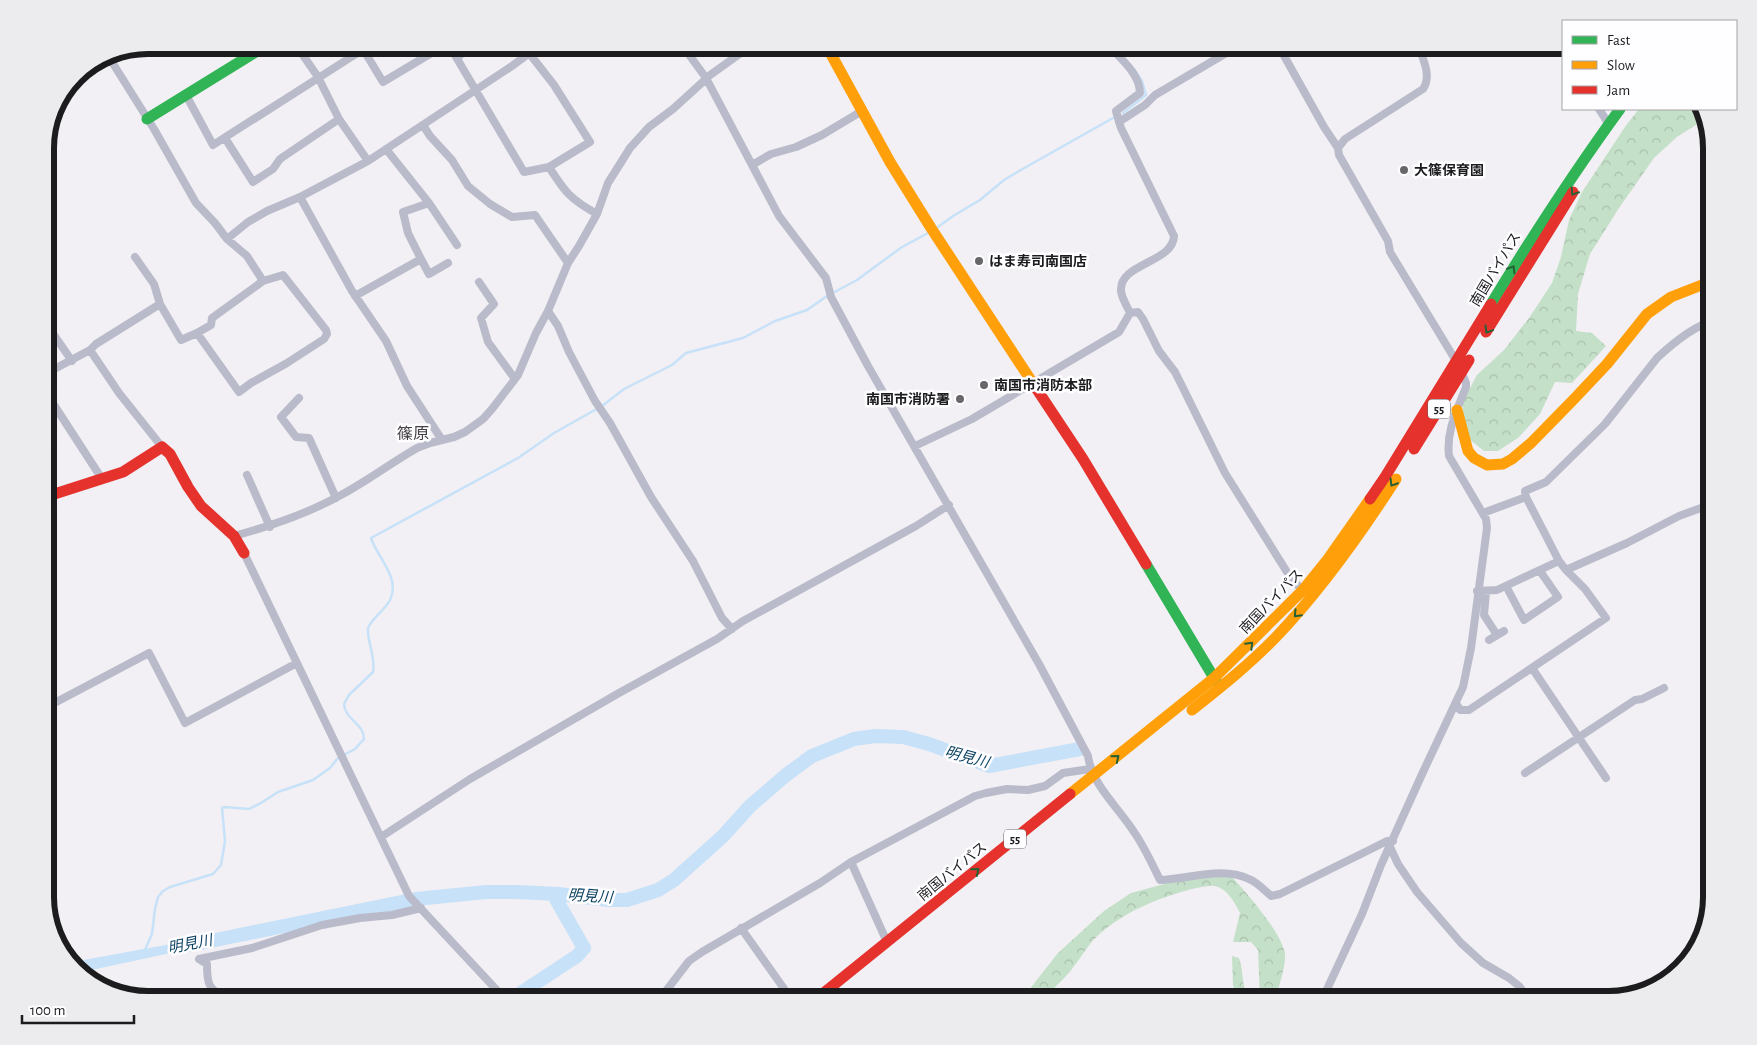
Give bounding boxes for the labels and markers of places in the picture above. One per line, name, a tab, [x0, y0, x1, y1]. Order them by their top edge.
place label: 大篠保育園	[1414, 162, 1484, 178]
marker: 大篠保育園	[1398, 164, 1410, 176]
place label: はま寿司南国店	[989, 253, 1087, 269]
marker: はま寿司南国店	[973, 255, 985, 267]
place label: 南国市消防本部	[994, 378, 1092, 393]
marker: 南国市消防本部	[978, 379, 990, 391]
place label: 南国市消防署	[866, 392, 950, 407]
marker: 南国市消防署	[954, 393, 966, 405]

